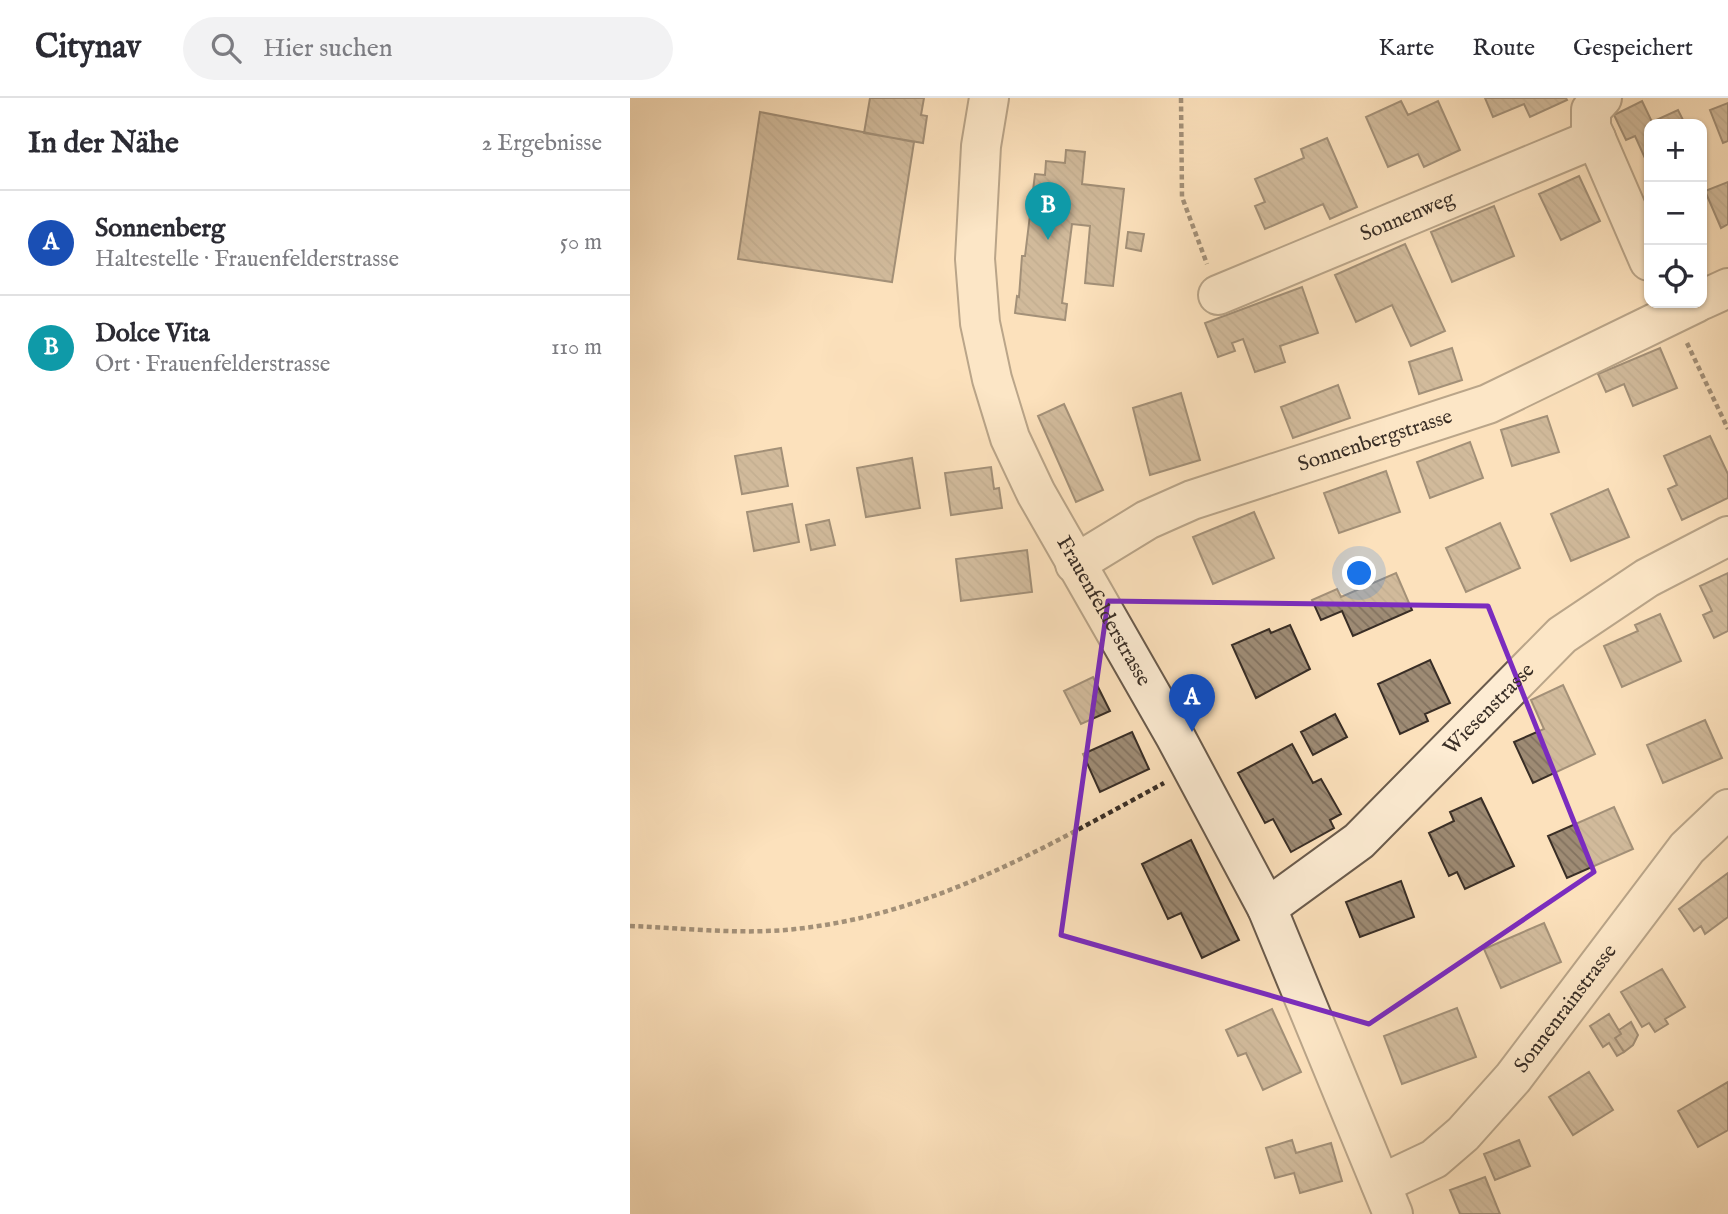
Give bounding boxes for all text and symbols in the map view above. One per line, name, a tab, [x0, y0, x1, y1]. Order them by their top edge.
search box	[183, 17, 673, 80]
text: Citynav	[35, 27, 141, 69]
icon: search	[207, 29, 245, 67]
text: Hier suchen	[263, 32, 393, 65]
text: Karte	[1379, 33, 1434, 64]
text: Route	[1472, 33, 1535, 64]
text: Gespeichert	[1573, 33, 1693, 64]
map controls	[1644, 119, 1707, 308]
button: +	[1644, 119, 1707, 182]
text: In der Nähe	[28, 125, 179, 163]
text: 2 Ergebnisse	[481, 129, 602, 158]
pin: B	[1025, 182, 1071, 240]
button: −	[1644, 182, 1707, 245]
street label: Sonnenweg	[1356, 185, 1459, 248]
text: Sonnenberg	[95, 212, 225, 245]
text: A	[43, 228, 59, 257]
text: 50 m	[560, 228, 602, 257]
text: Haltestelle · Frauenfelderstrasse	[95, 245, 399, 274]
button: locate	[1644, 245, 1707, 308]
text: Dolce Vita	[95, 317, 210, 350]
text: B	[43, 333, 59, 362]
text: 110 m	[551, 333, 602, 362]
text: Ort · Frauenfelderstrasse	[95, 350, 330, 379]
street label: Sonnenbergstrasse	[1294, 403, 1456, 478]
street label: Frauenfelderstrasse	[1050, 531, 1157, 692]
your location	[1342, 556, 1376, 590]
street label: Wiesenstrasse	[1438, 657, 1541, 761]
pin: A	[1169, 674, 1215, 732]
street label: Sonnenrainstrasse	[1508, 938, 1623, 1078]

